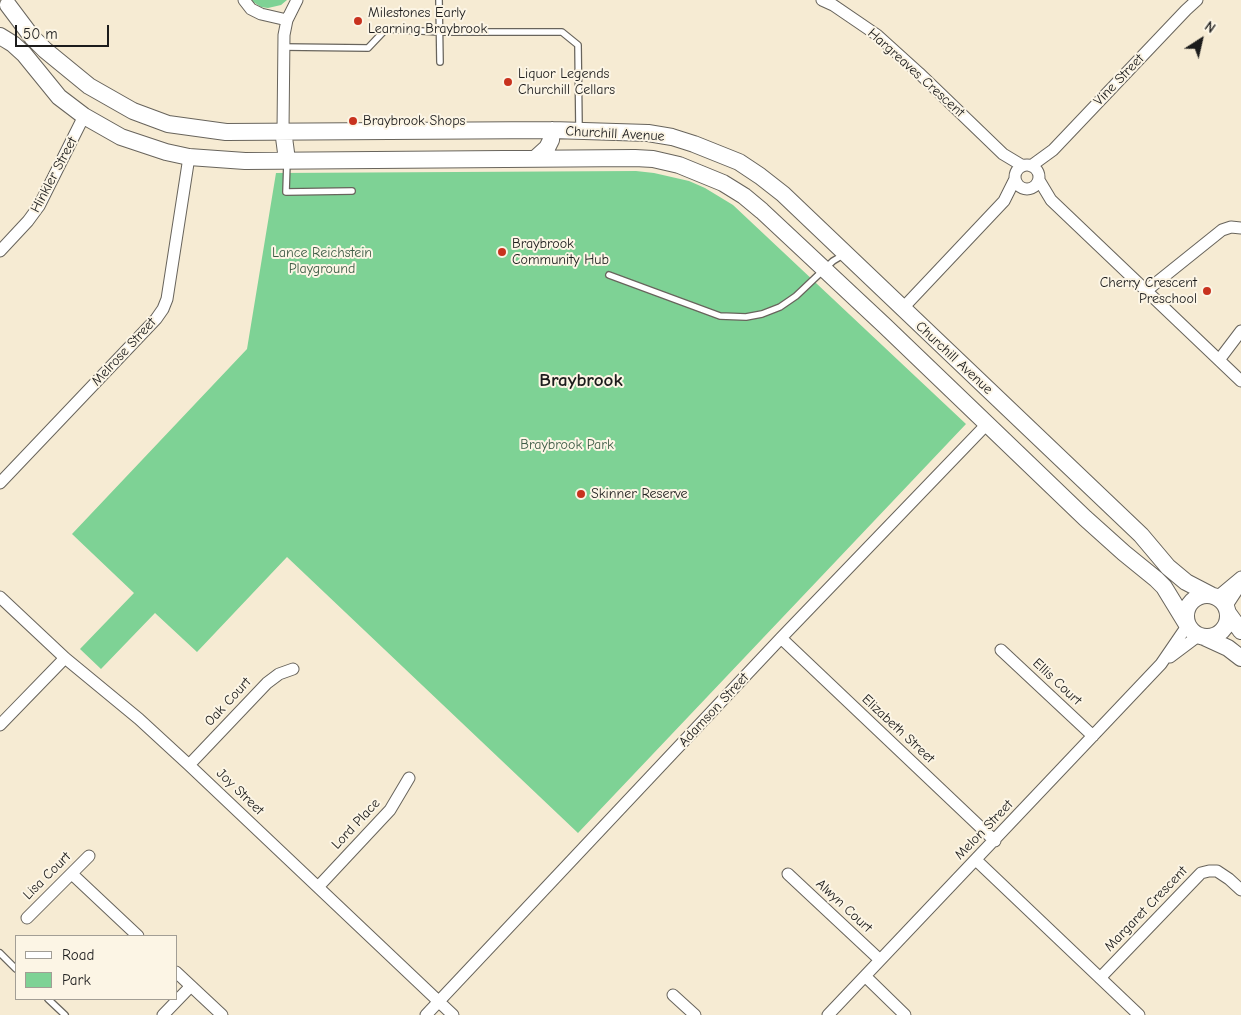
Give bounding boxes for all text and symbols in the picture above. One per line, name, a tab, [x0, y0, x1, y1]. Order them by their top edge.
place label: Milestones Early Learning Braybrook	[368, 5, 487, 38]
scale bar	[18, 15, 111, 47]
marker: Milestones Early Learning Braybrook	[352, 15, 364, 27]
north arrow	[1176, 15, 1226, 65]
text: N	[1201, 18, 1219, 37]
text: 50 m	[23, 25, 58, 43]
street label: Hargreaves Crescent	[864, 25, 968, 121]
street label: Vine Street	[1090, 51, 1148, 109]
place label: Liquor Legends Churchill Cellars	[518, 66, 615, 98]
marker: Liquor Legends Churchill Cellars	[502, 76, 514, 88]
place label: Braybrook Shops	[363, 113, 465, 129]
marker: Braybrook Shops	[347, 115, 359, 127]
street label: Churchill Avenue	[565, 123, 665, 145]
street label: Hinkler Street	[27, 134, 81, 216]
place label: Braybrook Community Hub	[512, 236, 609, 268]
park label: Lance Reichstein Playground	[272, 245, 372, 278]
marker: Braybrook Community Hub	[496, 246, 508, 258]
place label: Cherry Crescent Preschool	[1100, 275, 1197, 308]
marker: Cherry Crescent Preschool	[1201, 285, 1213, 297]
street label: Melrose Street	[88, 314, 160, 390]
street label: Churchill Avenue	[912, 318, 996, 398]
district label: Braybrook	[539, 370, 623, 392]
park label: Braybrook Park	[520, 437, 614, 453]
place label: Skinner Reserve	[591, 486, 688, 502]
marker: Skinner Reserve	[575, 488, 587, 500]
street label: Ellis Court	[1029, 655, 1085, 709]
street label: Adamson Street	[675, 670, 753, 750]
street label: Oak Court	[201, 674, 255, 730]
street label: Elizabeth Street	[858, 691, 938, 767]
street label: Joy Street	[213, 765, 267, 819]
street label: Lord Place	[328, 795, 384, 853]
street label: Melon Street	[951, 797, 1017, 863]
street label: Lisa Court	[20, 849, 74, 903]
street label: Margaret Crescent	[1101, 863, 1191, 955]
street label: Alwyn Court	[812, 876, 876, 936]
legend	[15, 935, 178, 1000]
text: Road	[62, 946, 94, 964]
text: Park	[62, 971, 91, 989]

